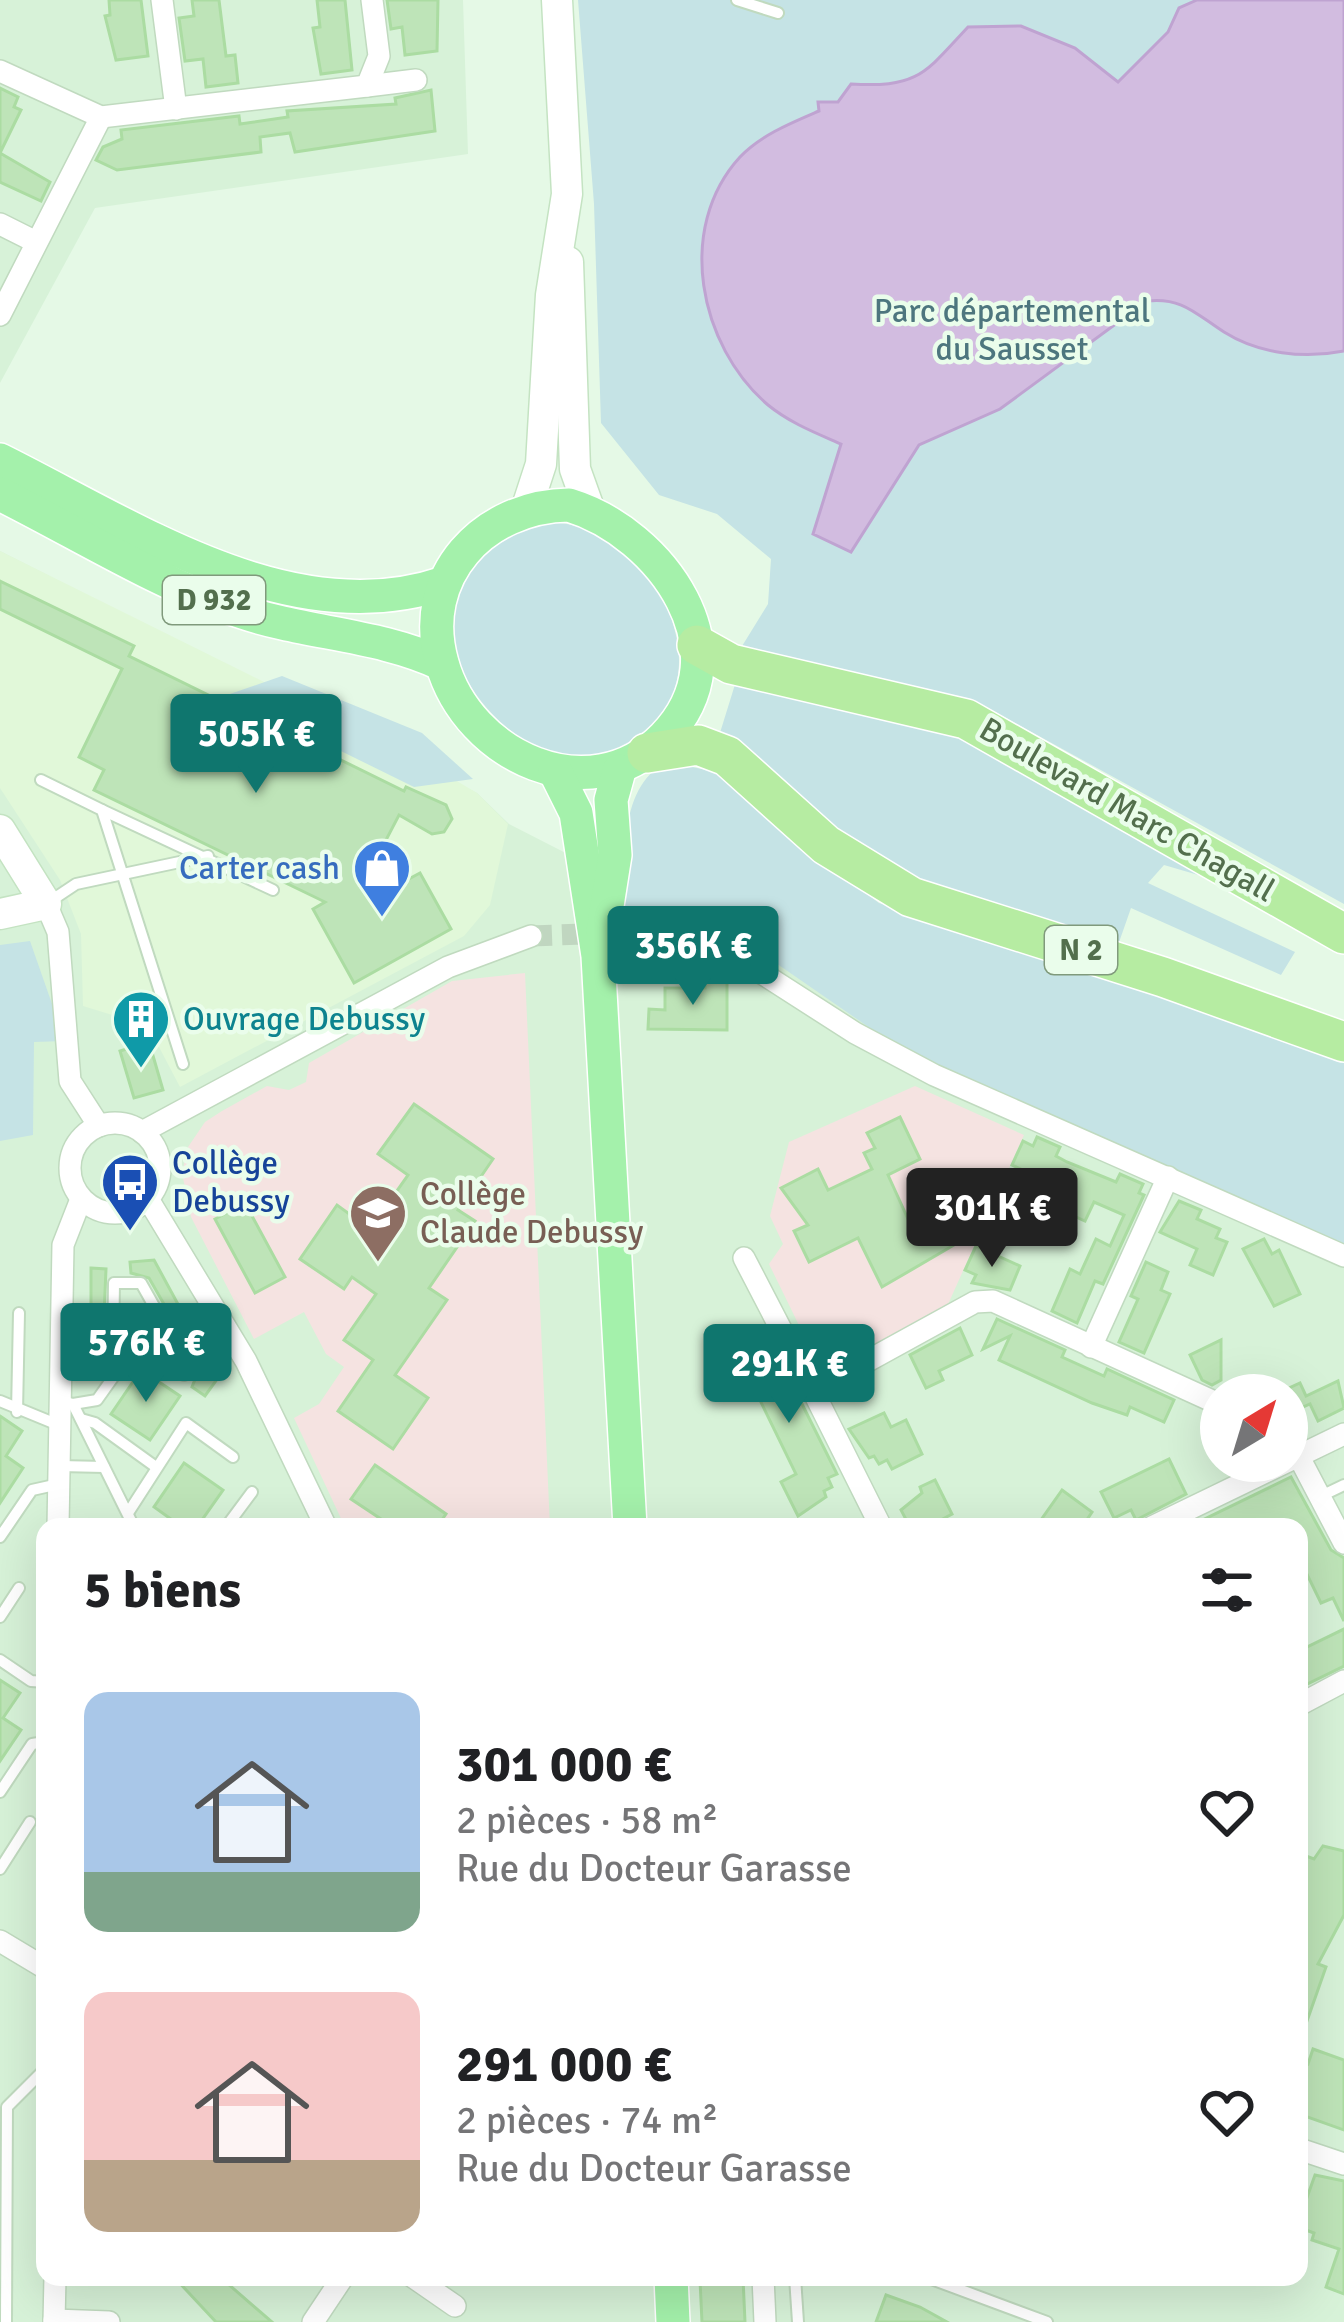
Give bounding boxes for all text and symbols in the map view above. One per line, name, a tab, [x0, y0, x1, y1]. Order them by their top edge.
park label: Parc départemental du Sausset	[874, 291, 1150, 370]
road number: D 932	[163, 576, 265, 624]
pin: 505K €	[158, 694, 354, 796]
text: 505K €	[197, 709, 315, 757]
street label: Boulevard Marc Chagall	[972, 709, 1282, 911]
shop icon: Carter cash	[351, 837, 413, 919]
place label: Carter cash	[179, 848, 340, 889]
pin: 356K €	[595, 906, 791, 1008]
text: 356K €	[634, 921, 752, 969]
road number: N 2	[1045, 926, 1117, 974]
building icon: Ouvrage Debussy	[110, 988, 172, 1070]
place label: Ouvrage Debussy	[183, 999, 426, 1040]
place label: Collège Debussy	[172, 1143, 290, 1222]
bus stop icon: Collège Debussy	[99, 1151, 161, 1233]
pin: 301K €	[894, 1168, 1090, 1270]
place label: Collège Claude Debussy	[420, 1174, 644, 1253]
school or university icon: Collège Claude Debussy	[347, 1182, 409, 1264]
text: 301K €	[933, 1183, 1051, 1231]
pin: 576K €	[48, 1303, 244, 1405]
text: 576K €	[87, 1318, 205, 1366]
pin: 291K €	[691, 1324, 887, 1426]
text: 291K €	[730, 1339, 848, 1387]
north arrow	[1200, 1374, 1308, 1482]
map controls	[1200, 1374, 1308, 1482]
icon: filters	[1194, 1557, 1260, 1623]
text: 5 biens	[84, 1559, 241, 1622]
text: 301 000 €	[456, 1733, 671, 1796]
icon: home	[180, 1740, 324, 1884]
icon: heart	[1194, 1779, 1260, 1845]
text: 2 pièces · 58 m²	[456, 1796, 718, 1844]
text: Rue du Docteur Garasse	[456, 1844, 852, 1892]
text: 291 000 €	[456, 2033, 671, 2096]
icon: home	[180, 2040, 324, 2184]
icon: heart	[1194, 2079, 1260, 2145]
text: 2 pièces · 74 m²	[456, 2096, 718, 2144]
text: Rue du Docteur Garasse	[456, 2144, 852, 2192]

